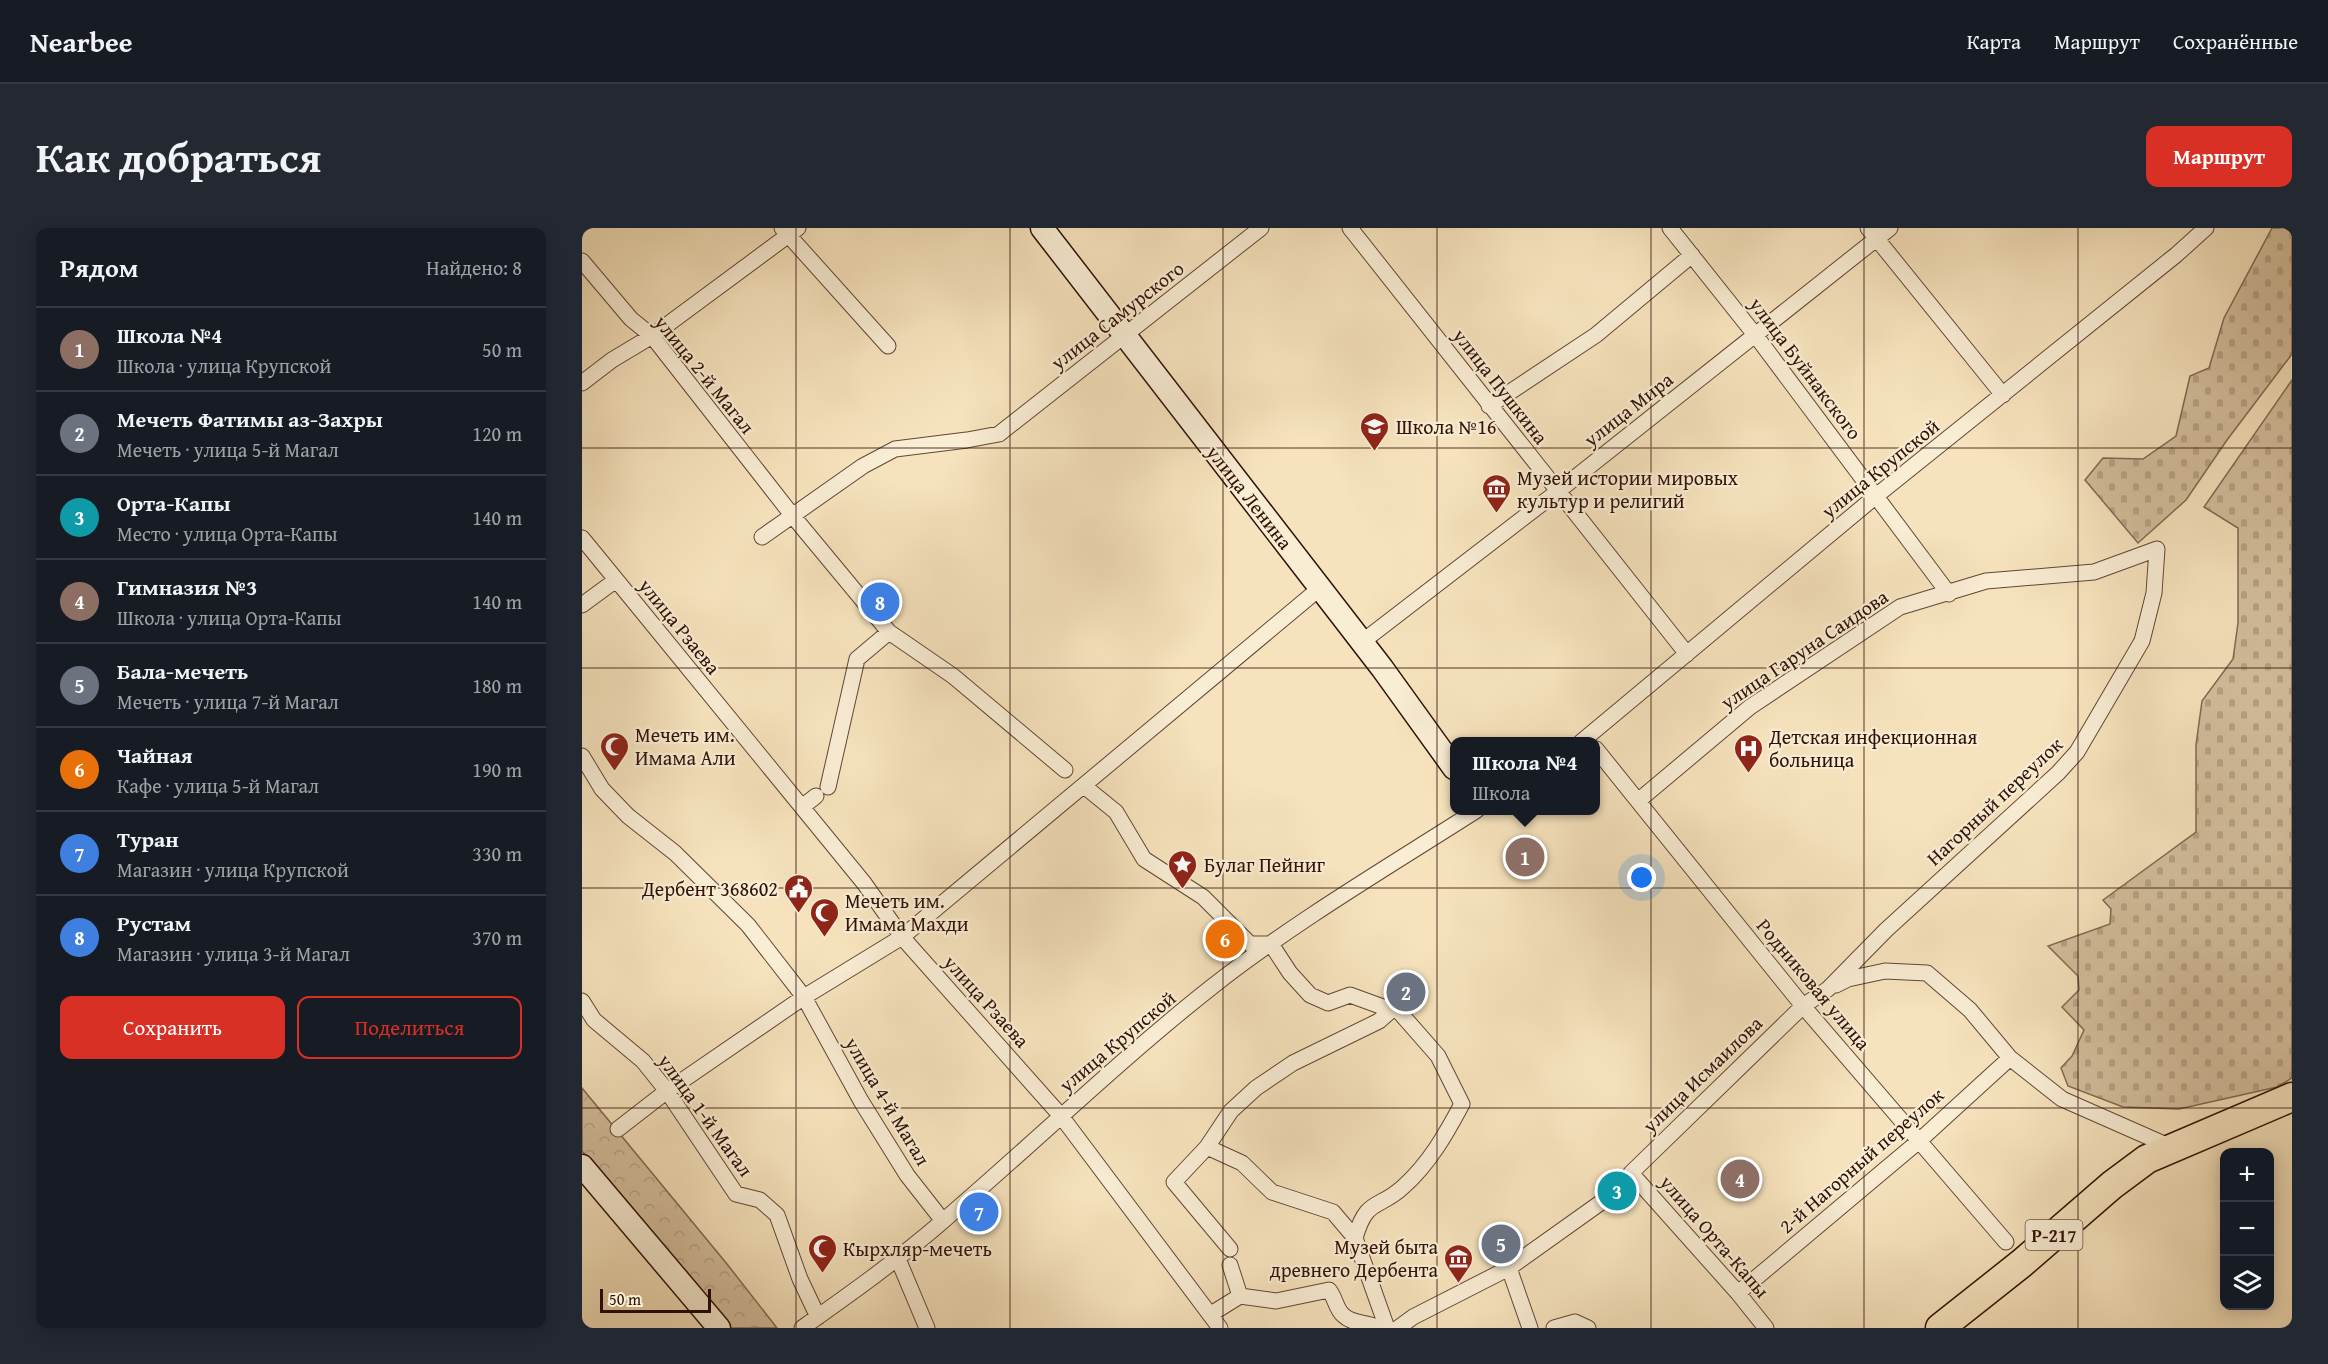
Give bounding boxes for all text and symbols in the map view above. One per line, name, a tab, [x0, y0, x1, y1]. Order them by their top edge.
text: Nearbee	[30, 21, 133, 62]
text: Карта	[1967, 26, 2021, 57]
text: Маршрут	[2054, 26, 2140, 57]
text: Сохранённые	[2173, 26, 2298, 57]
text: Как добраться	[36, 126, 321, 187]
button: Маршрут	[2146, 126, 2292, 187]
text: Рядом	[60, 248, 138, 287]
text: Найдено: 8	[426, 253, 522, 282]
street label: улица Самурского	[1043, 254, 1190, 377]
street label: улица Буйнакского	[1742, 290, 1869, 445]
street label: улица 2-й Магал	[647, 308, 762, 440]
text: Школа №4	[117, 319, 222, 351]
street label: улица Пушкина	[1446, 321, 1556, 450]
text: 1	[74, 335, 85, 364]
text: 50 m	[482, 335, 522, 364]
text: Школа · улица Крупской	[117, 351, 331, 380]
street label: улица Мира	[1576, 365, 1679, 454]
text: Мечеть Фатимы аз-Захры	[117, 403, 383, 435]
school or university icon: Школа №16	[1359, 410, 1391, 452]
street label: улица Крупской	[1814, 411, 1945, 525]
place label: Школа №16	[1396, 412, 1496, 441]
text: 2	[74, 419, 85, 448]
text: 120 m	[472, 419, 522, 448]
text: Мечеть · улица 5-й Магал	[117, 435, 339, 464]
street label: улица Ленина	[1199, 438, 1300, 556]
place label: Музей истории мировых культур и религий	[1517, 463, 1739, 515]
museum icon: Музей истории мировых культур и религий	[1480, 472, 1512, 514]
text: Орта-Капы	[117, 487, 230, 519]
text: 3	[74, 503, 85, 532]
text: 140 m	[472, 503, 522, 532]
text: Место · улица Орта-Капы	[117, 519, 337, 548]
text: Гимназия №3	[117, 571, 257, 603]
street label: улица Рзаева	[632, 571, 728, 681]
pin: 8	[860, 580, 900, 625]
street label: улица Гаруна Саидова	[1714, 582, 1894, 717]
text: 4	[74, 587, 85, 616]
text: 140 m	[472, 587, 522, 616]
text: Школа · улица Орта-Капы	[117, 603, 342, 632]
text: Бала-мечеть	[117, 655, 248, 687]
text: 5	[74, 671, 85, 700]
text: 180 m	[472, 671, 522, 700]
text: Мечеть · улица 7-й Магал	[117, 687, 339, 716]
place label: Мечеть им. Имама Али	[635, 720, 736, 772]
place label: Детская инфекционная больница	[1768, 722, 1977, 774]
mosque icon: Мечеть им. Имама Али	[598, 730, 630, 772]
street label: Нагорный переулок	[1919, 730, 2069, 872]
hospital icon: Детская инфекционная больница	[1732, 732, 1764, 774]
popup	[1450, 737, 1600, 815]
text: Чайная	[117, 739, 193, 771]
text: Школа №4	[1472, 746, 1578, 778]
text: 6	[74, 755, 85, 784]
text: 190 m	[472, 755, 522, 784]
text: Кафе · улица 5-й Магал	[117, 771, 319, 800]
text: Школа	[1472, 778, 1530, 807]
text: Туран	[117, 823, 179, 855]
pin: 1	[1506, 834, 1544, 880]
text: 7	[74, 839, 85, 868]
text: 330 m	[472, 839, 522, 868]
place icon: Булаг Пейниг	[1167, 848, 1199, 890]
place label: Булаг Пейниг	[1204, 850, 1326, 879]
text: Магазин · улица Крупской	[117, 855, 349, 884]
your location	[1627, 863, 1656, 892]
public building icon: Дербент 368602	[783, 872, 815, 914]
place label: Дербент 368602	[641, 874, 778, 903]
place label: Мечеть им. Имама Махди	[845, 886, 969, 938]
mosque icon: Мечеть им. Имама Махди	[808, 896, 840, 938]
text: Рустам	[117, 907, 191, 939]
street label: Родниковая улица	[1750, 912, 1878, 1056]
pin: 6	[1206, 916, 1244, 962]
text: 8	[74, 923, 85, 952]
text: 370 m	[472, 923, 522, 952]
text: Магазин · улица 3-й Магал	[117, 939, 350, 968]
street label: улица Рзаева	[937, 947, 1037, 1054]
pin: 2	[1386, 970, 1426, 1014]
street label: улица Крупской	[1052, 983, 1182, 1099]
button: Сохранить	[60, 996, 285, 1059]
button: Поделиться	[297, 996, 522, 1059]
street label: улица Исмаилова	[1635, 1009, 1769, 1140]
street label: улица 4-й Магал	[838, 1030, 938, 1171]
street label: улица 1-й Магал	[651, 1047, 760, 1182]
street label: 2-й Нагорный переулок	[1772, 1080, 1950, 1240]
map controls	[2220, 1148, 2274, 1310]
button: +	[2220, 1148, 2274, 1202]
pin: 4	[1720, 1156, 1760, 1202]
street label: улица Орта-Капы	[1653, 1167, 1777, 1304]
pin: 3	[1598, 1168, 1636, 1214]
pin: 7	[960, 1190, 998, 1234]
button: −	[2220, 1202, 2274, 1256]
road number: Р-217	[2026, 1220, 2082, 1250]
pin: 5	[1482, 1222, 1520, 1266]
mosque icon: Кырхляр-мечеть	[806, 1232, 838, 1274]
place label: Музей быта древнего Дербента	[1270, 1232, 1438, 1284]
place label: Кырхляр-мечеть	[843, 1234, 992, 1263]
museum icon: Музей быта древнего Дербента	[1443, 1242, 1475, 1284]
button: layers	[2220, 1256, 2274, 1310]
scale bar	[600, 1286, 711, 1314]
text: 50 m	[609, 1287, 641, 1311]

